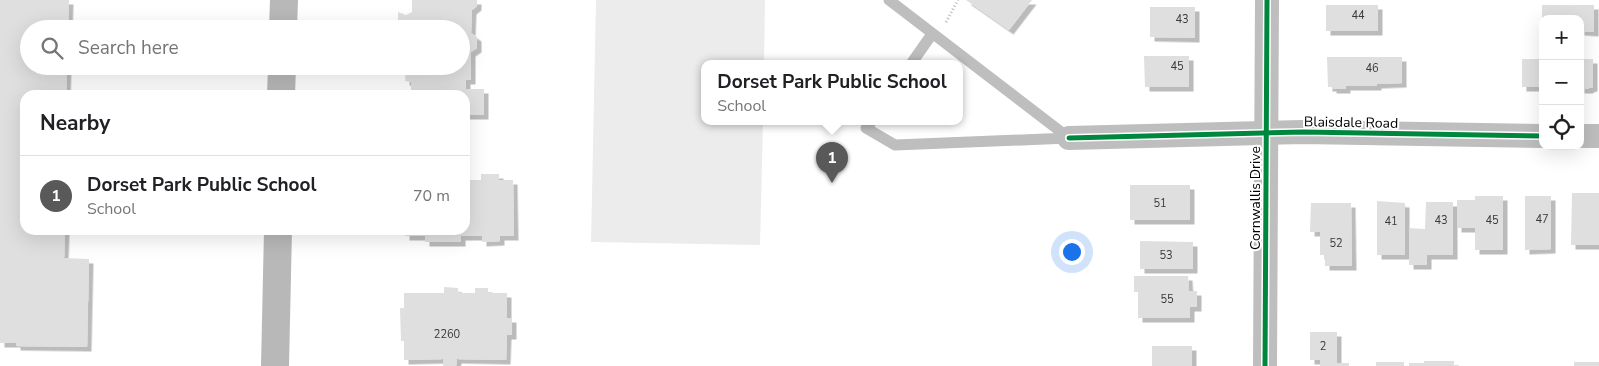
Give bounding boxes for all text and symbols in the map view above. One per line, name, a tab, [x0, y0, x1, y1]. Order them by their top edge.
house number: 44	[1351, 8, 1365, 23]
house number: 43	[1175, 12, 1189, 27]
map controls	[1539, 15, 1584, 150]
button: +	[1539, 15, 1584, 60]
search box	[20, 20, 470, 75]
icon: search	[38, 34, 66, 62]
text: Search here	[78, 35, 179, 61]
house number: 45	[1170, 59, 1184, 74]
popup	[701, 60, 963, 125]
button: −	[1539, 60, 1584, 105]
house number: 46	[1365, 61, 1379, 76]
text: Dorset Park Public School	[717, 69, 947, 95]
text: School	[717, 95, 766, 117]
button: locate	[1539, 105, 1584, 150]
text: Nearby	[40, 109, 110, 137]
street label: Blaisdale Road	[1304, 112, 1398, 133]
pin: 1	[816, 142, 848, 183]
street label: Cornwallis Drive	[1246, 146, 1265, 250]
text: Dorset Park Public School	[87, 172, 317, 198]
text: 1	[51, 185, 61, 207]
text: 70 m	[413, 185, 450, 207]
house number: 51	[1153, 196, 1167, 211]
text: School	[87, 198, 136, 220]
house number: 47	[1535, 212, 1549, 227]
house number: 43	[1434, 213, 1448, 228]
house number: 45	[1485, 213, 1499, 228]
house number: 41	[1384, 214, 1398, 229]
house number: 52	[1329, 236, 1343, 251]
your location	[1059, 239, 1085, 265]
house number: 53	[1159, 248, 1173, 263]
house number: 55	[1160, 292, 1174, 307]
house number: 2260	[434, 327, 461, 342]
house number: 2	[1320, 339, 1326, 354]

